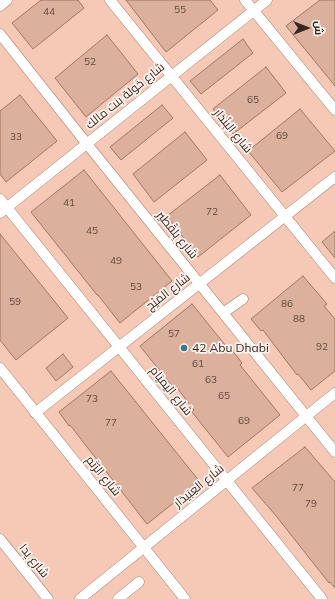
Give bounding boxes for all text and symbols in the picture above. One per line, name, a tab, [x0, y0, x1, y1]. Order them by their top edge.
house number: 55	[174, 4, 186, 16]
house number: 44	[43, 6, 55, 18]
north arrow	[287, 8, 327, 48]
text: ش	[312, 21, 326, 35]
house number: 52	[84, 56, 96, 68]
street label: شارع خَولة بنت مالك	[83, 60, 167, 132]
house number: 65	[247, 94, 259, 106]
street label: شارع البِنْدَار	[211, 106, 255, 156]
house number: 69	[276, 130, 288, 142]
house number: 33	[10, 131, 22, 143]
house number: 41	[63, 197, 75, 209]
house number: 72	[206, 206, 218, 218]
street label: شارع بِلقْطير	[153, 208, 201, 262]
house number: 45	[86, 225, 98, 237]
house number: 49	[110, 255, 122, 267]
street label: شارع المَيْج	[143, 270, 193, 314]
house number: 53	[130, 281, 142, 293]
house number: 59	[9, 296, 21, 308]
house number: 86	[281, 298, 293, 310]
house number: 88	[293, 313, 305, 325]
house number: 57	[168, 328, 180, 340]
place label: 42 Abu Dhabi	[192, 341, 269, 355]
house number: 92	[316, 341, 328, 353]
marker: 42 Abu Dhabi	[179, 343, 189, 353]
house number: 61	[192, 358, 204, 370]
street label: شارع اليميَام	[147, 363, 195, 419]
house number: 63	[205, 374, 217, 386]
house number: 65	[218, 390, 230, 402]
house number: 73	[86, 393, 98, 405]
house number: 69	[238, 415, 250, 427]
house number: 77	[105, 417, 117, 429]
street label: شارع الرُتَم	[82, 453, 124, 499]
street label: شارع العِبَيدَار	[171, 461, 227, 511]
house number: 77	[292, 482, 304, 494]
house number: 79	[305, 498, 317, 510]
street label: شارع يِدا	[16, 541, 52, 581]

